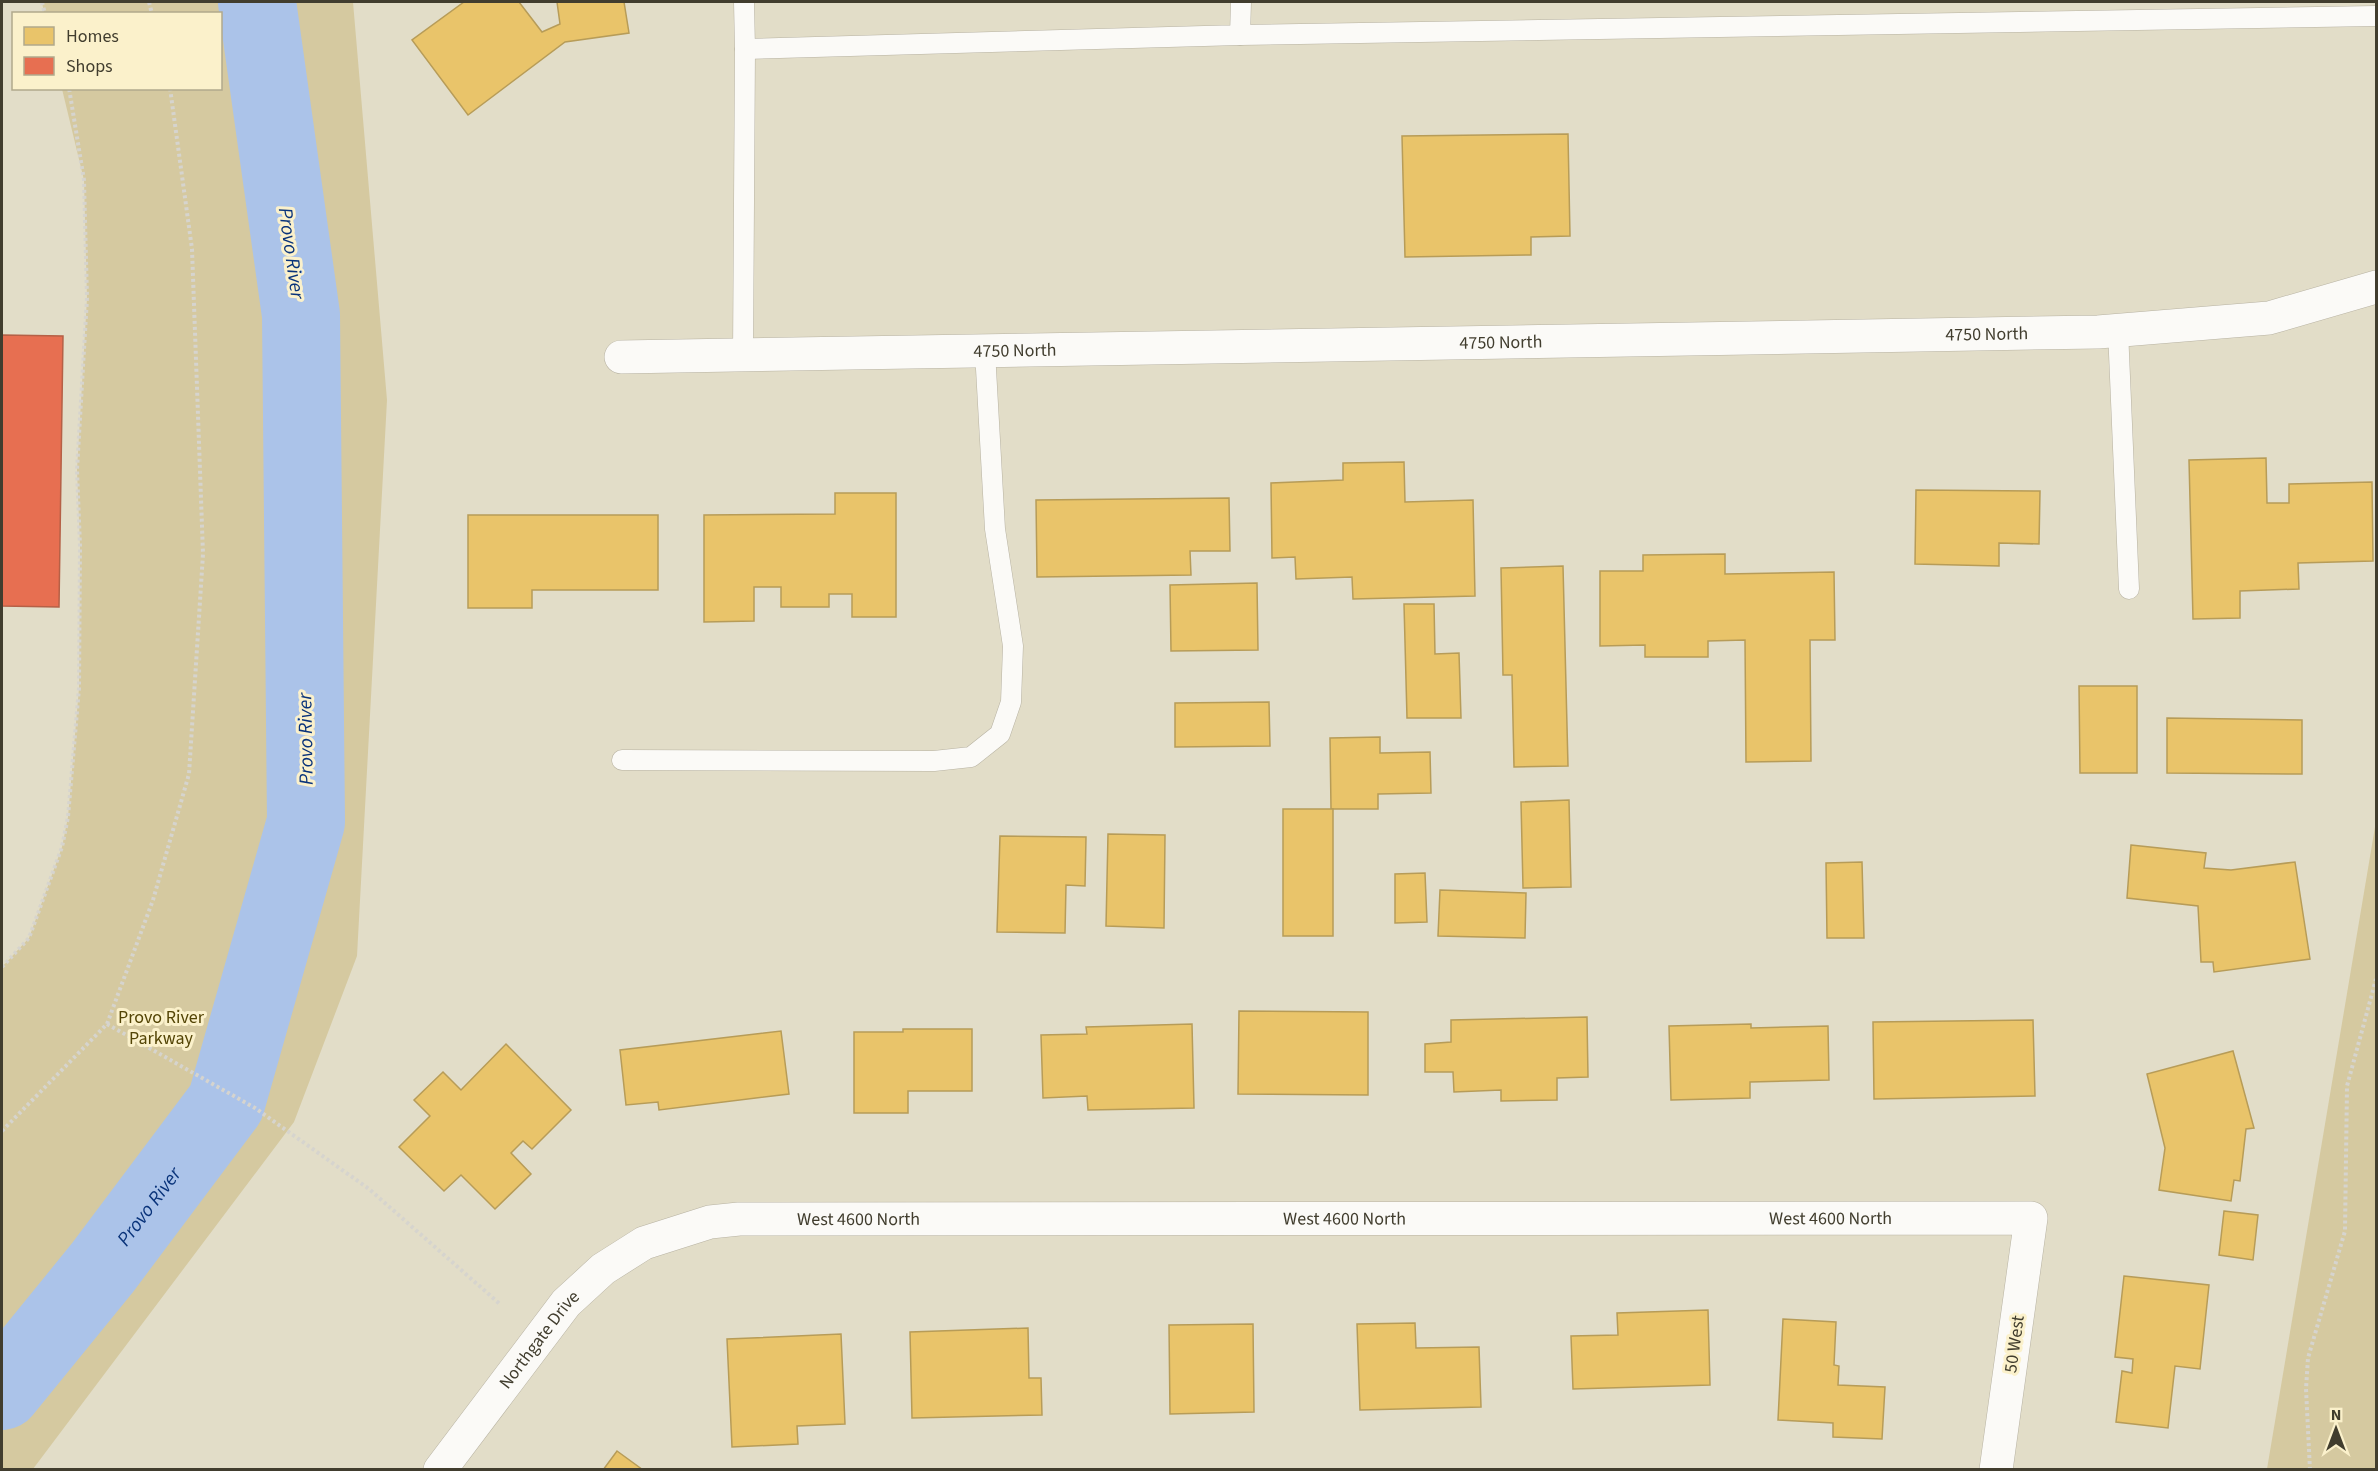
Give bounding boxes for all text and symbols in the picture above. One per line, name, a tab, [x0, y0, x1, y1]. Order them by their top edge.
legend	[12, 12, 222, 90]
text: Homes	[66, 24, 119, 49]
text: Shops	[66, 54, 113, 79]
water label: Provo River	[271, 206, 311, 302]
street label: 4750 North	[1945, 321, 2029, 348]
street label: 4750 North	[1459, 329, 1543, 356]
street label: 4750 North	[973, 338, 1057, 364]
water label: Provo River	[291, 692, 321, 785]
park label: Provo River Parkway	[118, 1005, 205, 1051]
water label: Provo River	[111, 1161, 189, 1252]
street label: West 4600 North	[1283, 1206, 1406, 1232]
street label: West 4600 North	[1769, 1206, 1892, 1231]
street label: West 4600 North	[797, 1207, 920, 1232]
street label: Northgate Drive	[493, 1285, 585, 1394]
street label: 50 West	[1998, 1314, 2031, 1374]
north arrow	[2306, 1399, 2366, 1459]
text: N	[2331, 1404, 2341, 1426]

